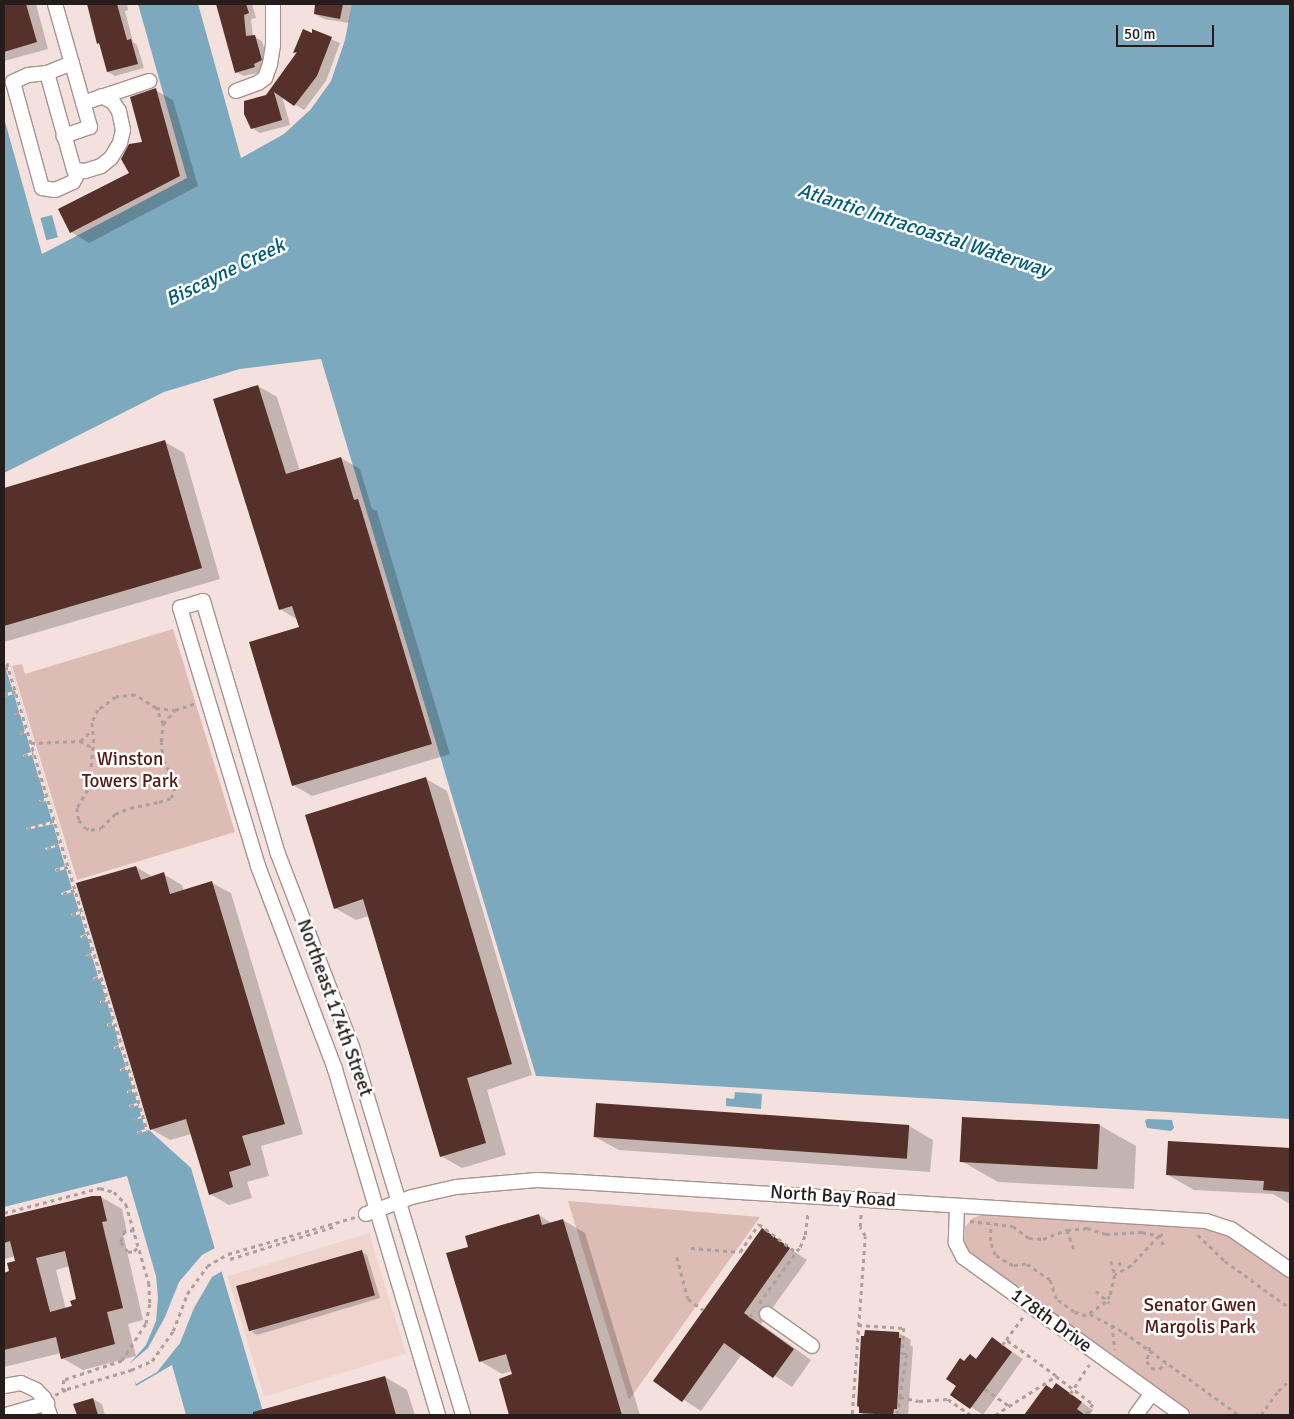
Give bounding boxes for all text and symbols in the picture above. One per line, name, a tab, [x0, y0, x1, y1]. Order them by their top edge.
scale bar	[1119, 15, 1216, 47]
text: 50 m	[1124, 25, 1155, 43]
water label: Atlantic Intracoastal Waterway	[795, 178, 1053, 282]
water label: Biscayne Creek	[162, 233, 288, 311]
park label: Winston Towers Park	[82, 749, 178, 793]
street label: Northeast 174th Street	[291, 916, 377, 1100]
street label: North Bay Road	[769, 1181, 897, 1213]
street label: 178th Drive	[1006, 1284, 1096, 1358]
park label: Senator Gwen Margolis Park	[1144, 1295, 1256, 1339]

